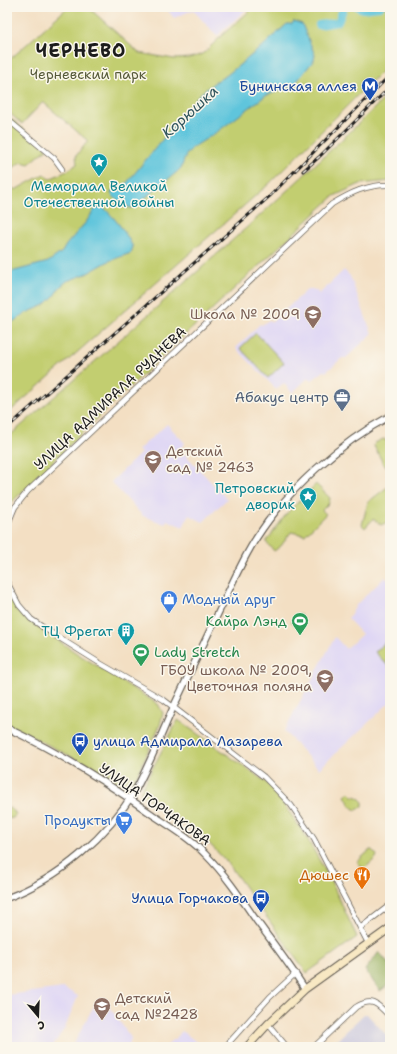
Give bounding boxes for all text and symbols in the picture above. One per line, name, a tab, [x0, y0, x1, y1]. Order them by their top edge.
district label: ЧЕРНЕВО	[36, 39, 126, 63]
park label: Черневский парк	[30, 65, 147, 83]
metro station icon: Бунинская аллея	[360, 76, 380, 101]
place label: Бунинская аллея	[239, 77, 357, 95]
water label: Корюшка	[157, 81, 223, 143]
place icon: Мемориал Великой Отечественной войны	[89, 152, 109, 177]
place label: Мемориал Великой Отечественной войны	[24, 177, 174, 211]
school or university icon: Школа № 2009	[303, 304, 323, 329]
place label: Школа № 2009	[190, 305, 300, 323]
street label: УЛИЦА АДМИРАЛА РУДНЕВА	[30, 323, 190, 473]
office icon: Абакус центр	[332, 387, 352, 412]
place label: Абакус центр	[235, 388, 329, 406]
place label: Детский сад № 2463	[166, 442, 254, 476]
school or university icon: Детский сад № 2463	[143, 449, 163, 474]
place label: Петровский дворик	[215, 479, 296, 513]
place icon: Петровский дворик	[298, 486, 318, 511]
shop icon: Модный друг	[159, 589, 179, 614]
place label: Модный друг	[182, 590, 276, 608]
sports icon: Кайра Лэнд	[290, 611, 310, 636]
place label: Кайра Лэнд	[206, 612, 287, 630]
building icon: ТЦ Фрегат	[116, 621, 136, 646]
place label: ТЦ Фрегат	[41, 622, 114, 640]
sports icon: Lady Stretch	[131, 642, 151, 667]
place label: Lady Stretch	[154, 643, 240, 661]
place label: ГБОУ школа № 2009, Цветочная поляна	[160, 661, 312, 695]
school or university icon: ГБОУ школа № 2009, Цветочная поляна	[315, 668, 335, 693]
bus stop icon: улица Адмирала Лазарева	[70, 731, 90, 756]
place label: улица Адмирала Лазарева	[93, 732, 283, 750]
street label: УЛИЦА ГОРЧАКОВА	[96, 759, 214, 849]
supermarket icon: Продукты	[114, 810, 134, 835]
place label: Продукты	[44, 811, 111, 829]
restaurant icon: Дюшес	[352, 865, 372, 890]
place label: Дюшес	[300, 866, 349, 884]
bus stop icon: Улица Горчакова	[251, 888, 271, 913]
place label: Улица Горчакова	[131, 889, 248, 907]
place label: Детский сад №2428	[115, 989, 198, 1023]
north arrow	[18, 996, 58, 1036]
school or university icon: Детский сад №2428	[92, 996, 112, 1021]
text: С	[35, 1017, 47, 1033]

